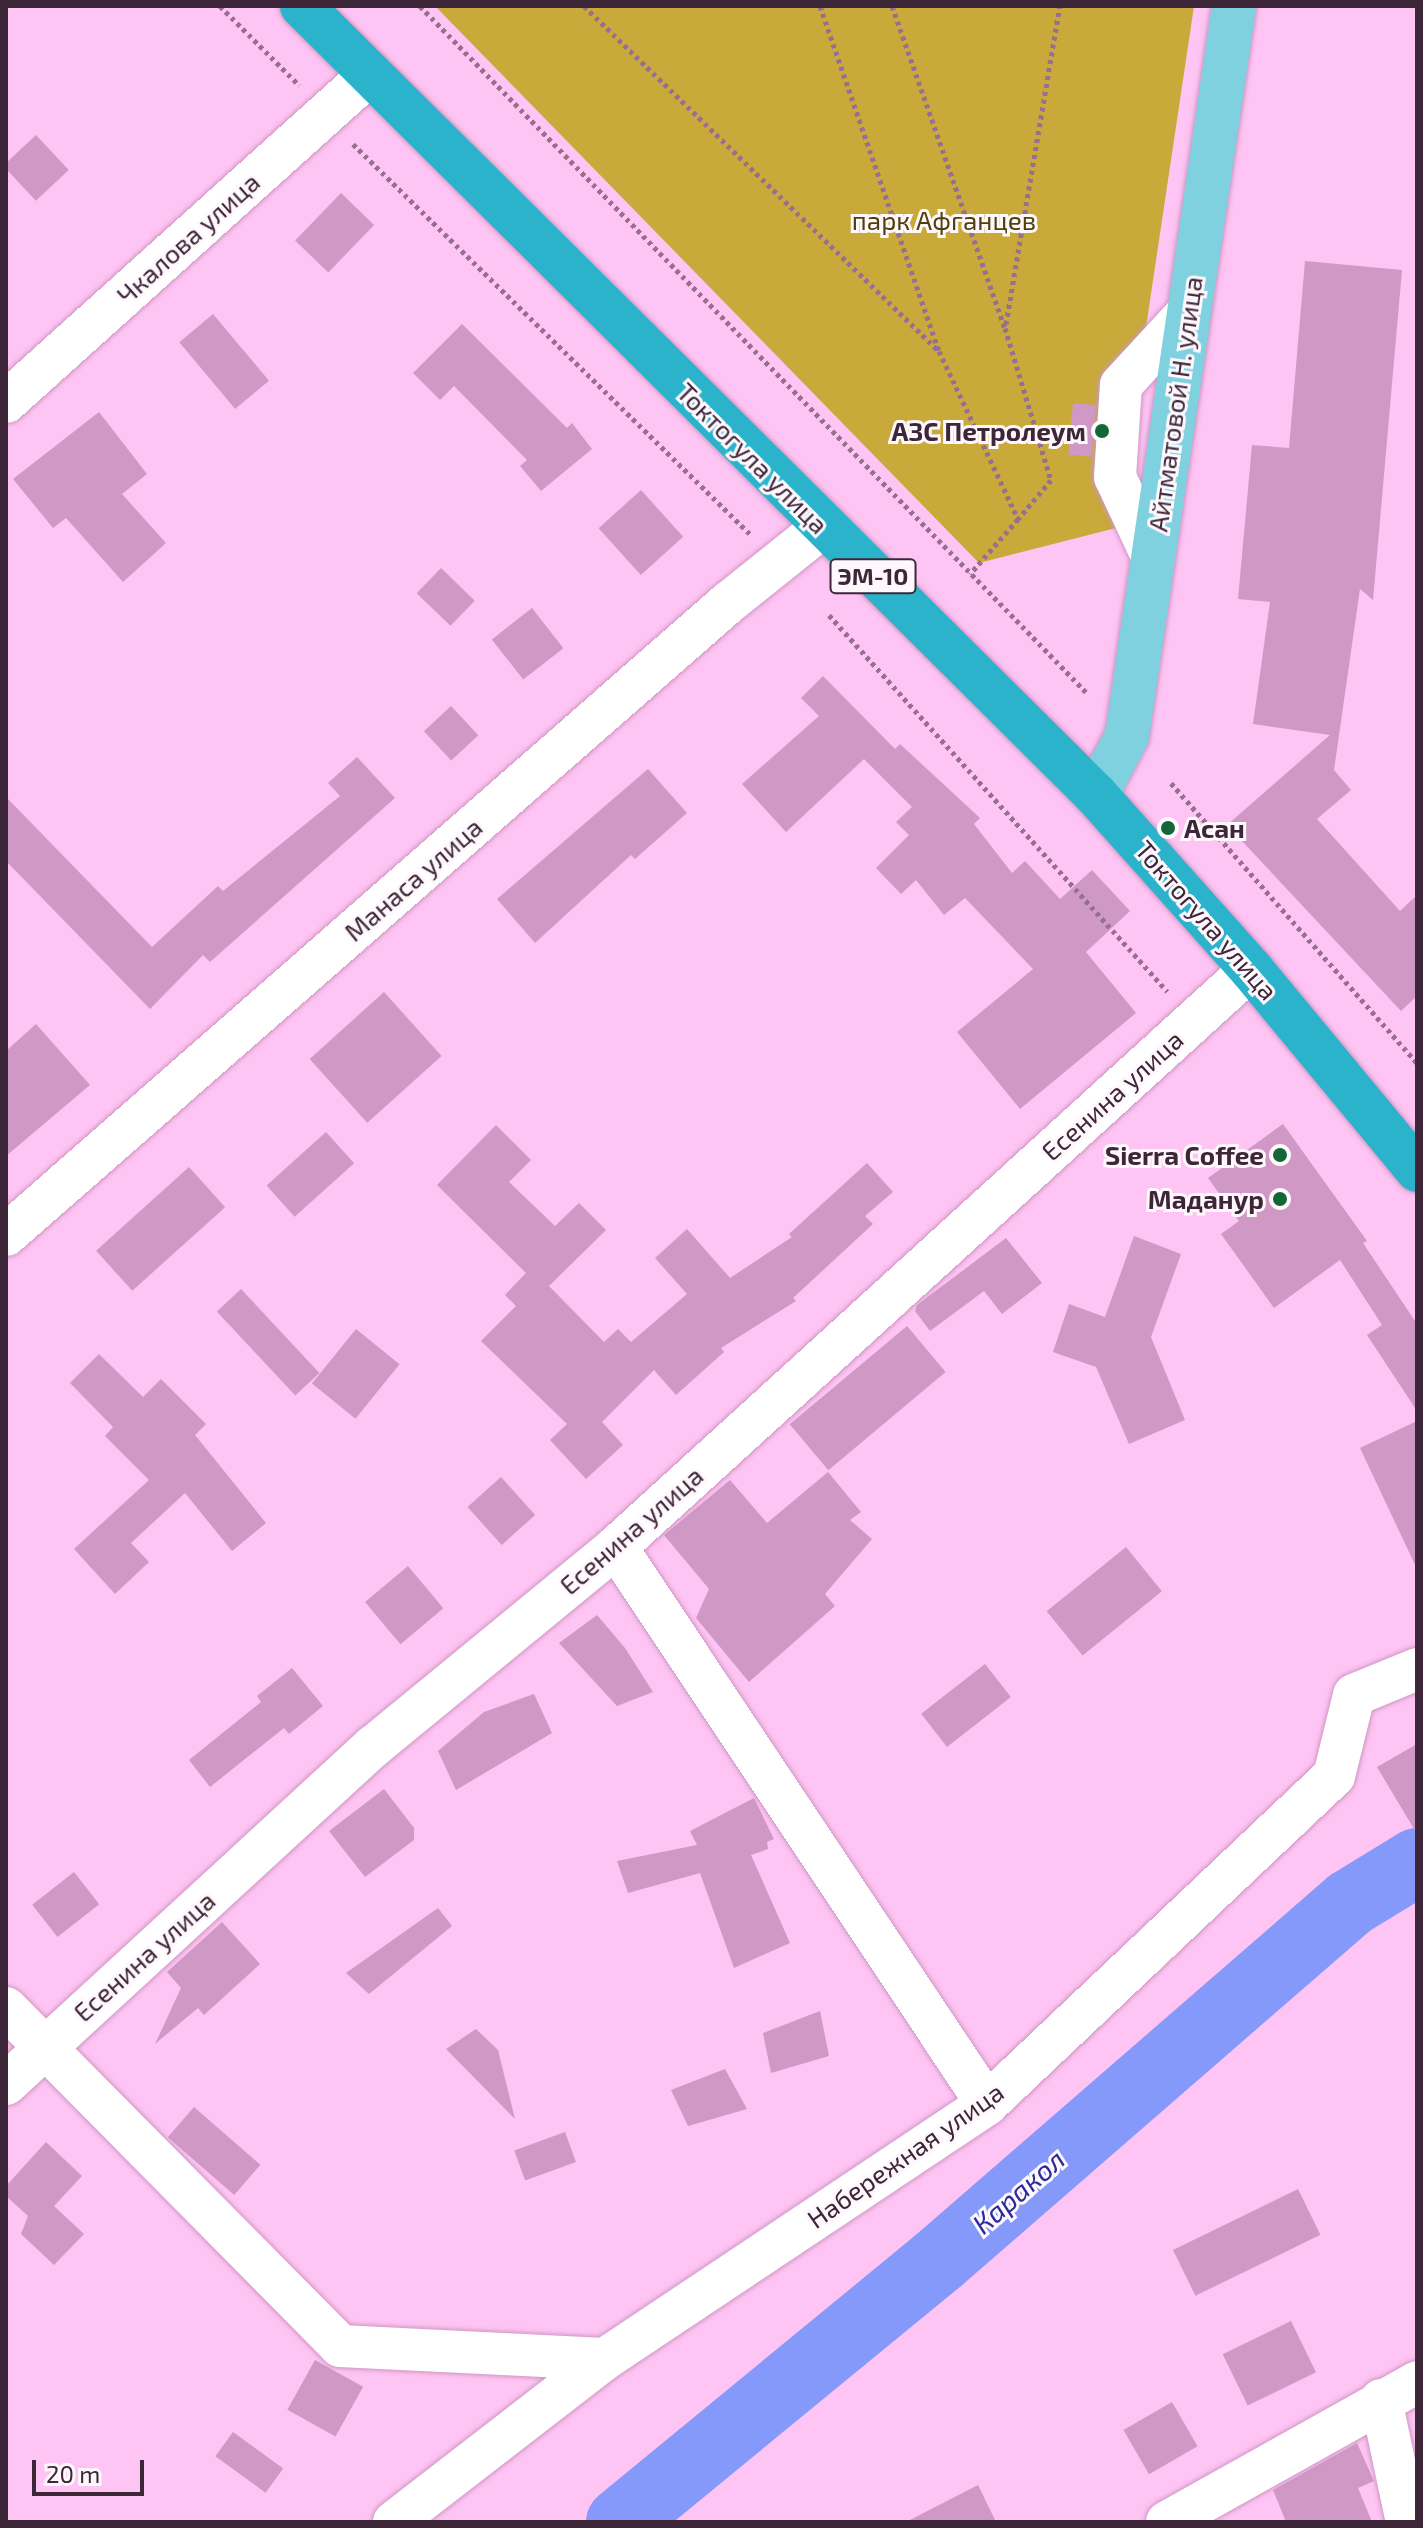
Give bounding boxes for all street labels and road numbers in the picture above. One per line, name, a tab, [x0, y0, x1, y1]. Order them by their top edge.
street label: Чкалова улица	[110, 166, 266, 310]
street label: Айтматовой Н. улица	[1142, 274, 1208, 534]
street label: Токтогула улица	[671, 376, 835, 540]
road number: ЭМ-10	[829, 556, 917, 596]
street label: Манаса улица	[338, 811, 488, 947]
street label: Токтогула улица	[1129, 834, 1285, 1006]
street label: Есенина улица	[1035, 1023, 1189, 1167]
street label: Есенина улица	[553, 1459, 709, 1601]
street label: Есенина улица	[67, 1884, 221, 2028]
street label: Набережная улица	[801, 2076, 1009, 2234]

